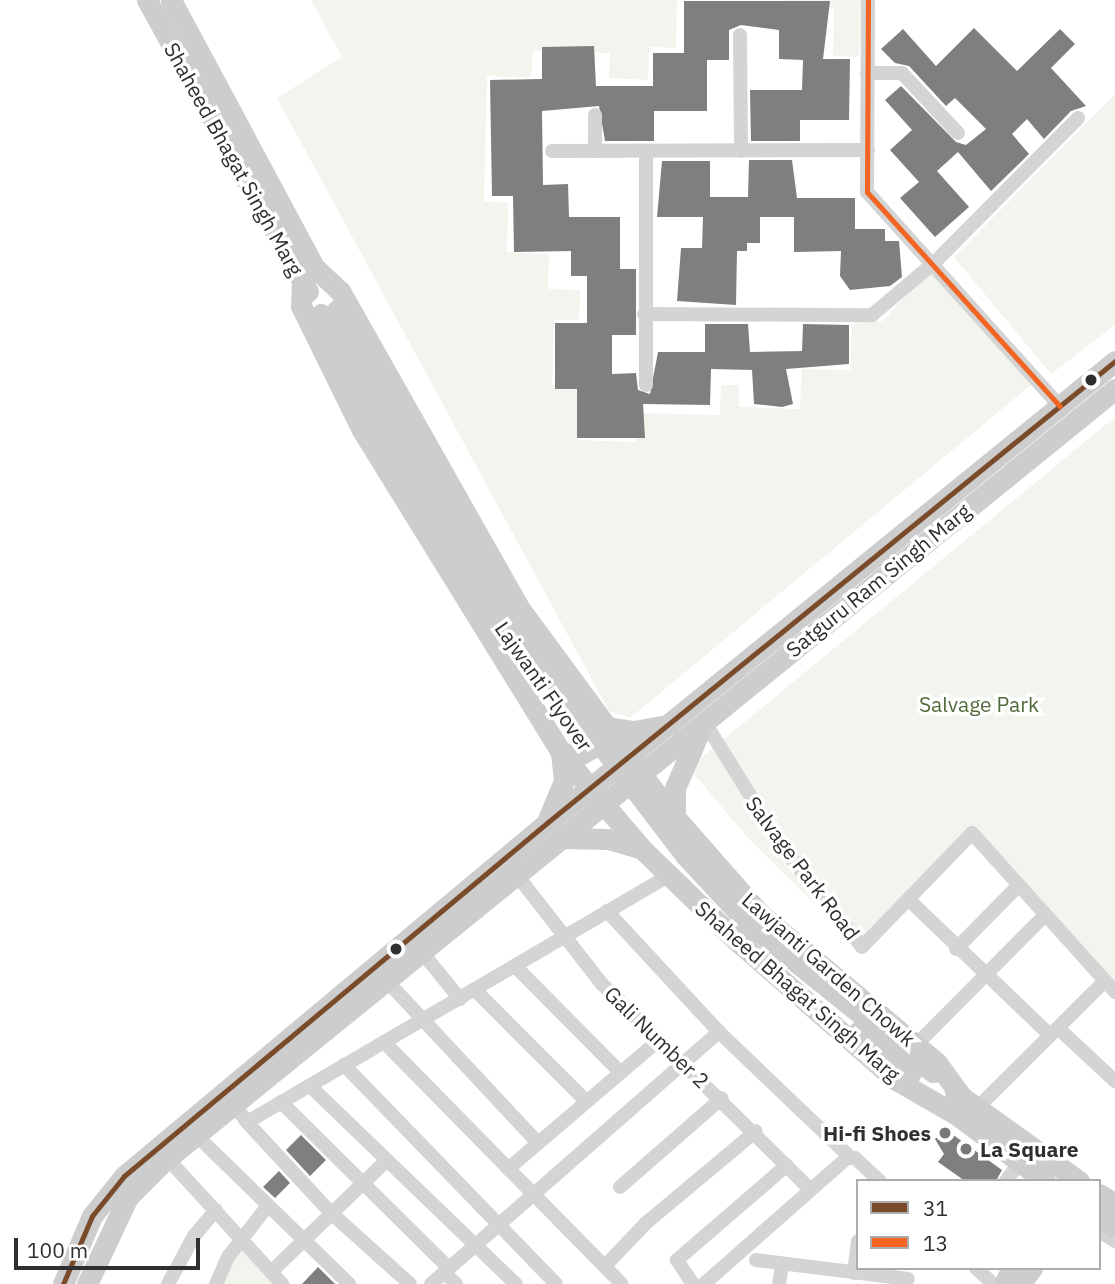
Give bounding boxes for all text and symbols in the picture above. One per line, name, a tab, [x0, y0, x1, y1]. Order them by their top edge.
street label: Shaheed Bhagat Singh Marg	[159, 38, 309, 280]
unlabelled marker	[1084, 373, 1098, 387]
street label: Satguru Ram Singh Marg	[781, 498, 975, 662]
street label: Lajwanti Flyover	[490, 616, 598, 756]
park label: Salvage Park	[919, 691, 1039, 717]
street label: Salvage Park Road	[741, 791, 865, 945]
street label: Lawjanti Garden Chowk	[737, 887, 921, 1051]
street label: Shaheed Bhagat Singh Marg	[691, 895, 905, 1087]
unlabelled marker	[389, 942, 403, 956]
street label: Gali Number 2	[599, 981, 715, 1093]
place label: Hi-fi Shoes	[823, 1120, 931, 1146]
marker: Hi-fi Shoes	[937, 1125, 953, 1141]
place label: La Square	[980, 1136, 1079, 1162]
marker: La Square	[958, 1141, 974, 1157]
legend	[856, 1179, 1101, 1270]
text: 31	[923, 1194, 948, 1222]
scale bar	[18, 1224, 203, 1268]
text: 13	[923, 1229, 948, 1257]
text: 100 m	[27, 1236, 88, 1264]

